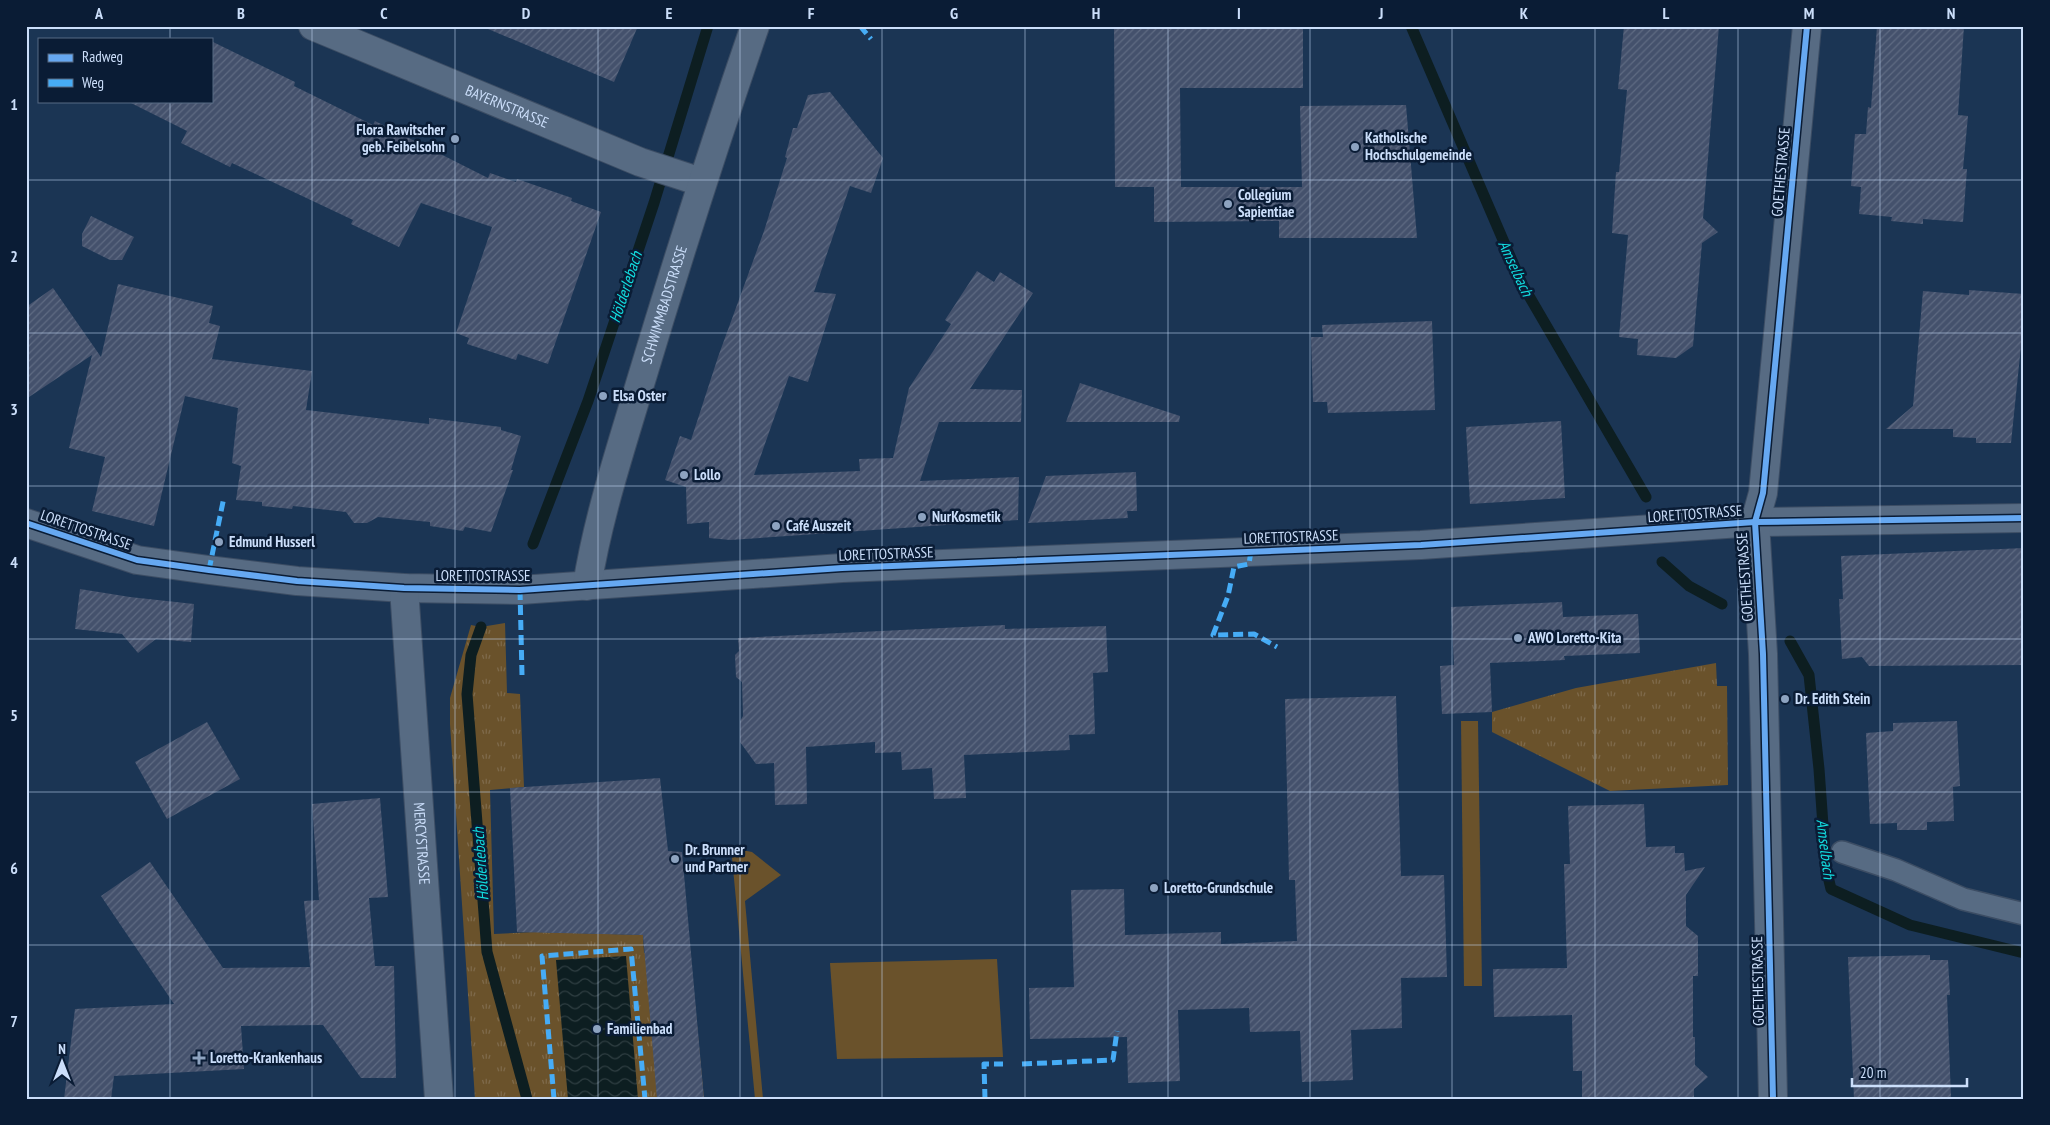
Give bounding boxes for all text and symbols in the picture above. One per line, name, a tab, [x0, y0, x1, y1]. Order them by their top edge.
text: A	[94, 3, 104, 23]
text: B	[237, 3, 245, 23]
text: C	[380, 3, 388, 23]
text: D	[522, 3, 531, 23]
text: E	[666, 3, 673, 23]
text: F	[808, 3, 815, 23]
text: G	[950, 3, 958, 23]
text: H	[1092, 3, 1100, 23]
text: I	[1237, 3, 1241, 23]
text: J	[1378, 3, 1383, 23]
text: K	[1520, 3, 1529, 23]
text: L	[1663, 3, 1670, 23]
text: M	[1804, 3, 1814, 23]
text: N	[1947, 3, 1955, 23]
legend	[38, 38, 212, 102]
text: Radweg	[82, 47, 123, 66]
text: Weg	[82, 73, 104, 92]
street label: BAYERNSTRASSE	[463, 80, 551, 132]
text: 1	[10, 94, 18, 114]
place label: Flora Rawitscher geb. Feibelsohn	[356, 120, 446, 156]
street label: GOETHESTRASSE	[1767, 127, 1794, 217]
place label: Katholische Hochschulgemeinde	[1365, 128, 1472, 164]
marker: Flora Rawitscher geb. Feibelsohn	[449, 133, 461, 145]
marker: Katholische Hochschulgemeinde	[1349, 141, 1361, 153]
place label: Collegium Sapientiae	[1238, 185, 1294, 221]
marker: Collegium Sapientiae	[1222, 198, 1234, 210]
water label: Amselbach	[1494, 237, 1538, 300]
street label: SCHWIMMBADSTRASSE	[637, 243, 691, 366]
text: 2	[10, 246, 18, 266]
water label: Hölderlebach	[604, 248, 646, 325]
place label: Elsa Oster	[613, 386, 667, 405]
marker: Elsa Oster	[597, 390, 609, 402]
text: 3	[10, 399, 18, 419]
place label: Lollo	[694, 465, 721, 484]
marker: Lollo	[678, 469, 690, 481]
street label: LORETTOSTRASSE	[1647, 501, 1743, 526]
street label: LORETTOSTRASSE	[38, 505, 134, 554]
place label: NurKosmetik	[932, 507, 1001, 526]
marker: NurKosmetik	[916, 511, 928, 523]
place label: Café Auszeit	[786, 516, 852, 535]
marker: Café Auszeit	[770, 520, 782, 532]
street label: LORETTOSTRASSE	[1243, 525, 1339, 548]
place label: Edmund Husserl	[229, 532, 315, 551]
street label: GOETHESTRASSE	[1732, 532, 1757, 622]
marker: Edmund Husserl	[213, 536, 225, 548]
street label: LORETTOSTRASSE	[838, 542, 934, 565]
text: 4	[10, 552, 18, 572]
street label: LORETTOSTRASSE	[436, 566, 530, 585]
place label: AWO Loretto-Kita	[1527, 628, 1622, 647]
marker: AWO Loretto-Kita	[1512, 632, 1524, 644]
place label: Dr. Edith Stein	[1795, 689, 1870, 708]
marker: Dr. Edith Stein	[1779, 693, 1791, 705]
text: 5	[10, 705, 18, 725]
street label: MERCYSTRASSE	[410, 802, 434, 885]
water label: Amselbach	[1812, 818, 1840, 881]
water label: Hölderlebach	[467, 826, 493, 901]
place label: Dr. Brunner und Partner	[685, 840, 748, 876]
marker: Dr. Brunner und Partner	[669, 853, 681, 865]
text: 6	[10, 858, 18, 878]
place label: Loretto-Grundschule	[1164, 878, 1273, 897]
marker: Loretto-Grundschule	[1148, 882, 1160, 894]
street label: GOETHESTRASSE	[1747, 936, 1768, 1026]
text: 7	[10, 1011, 18, 1031]
place label: Familienbad	[607, 1019, 673, 1038]
marker: Familienbad	[591, 1023, 603, 1035]
north arrow	[38, 1038, 88, 1088]
text: N	[58, 1040, 66, 1058]
place label: Loretto-Krankenhaus	[210, 1048, 322, 1067]
marker: Loretto-Krankenhaus	[192, 1051, 206, 1065]
scale bar	[1852, 1055, 1968, 1087]
text: 20 m	[1860, 1063, 1886, 1082]

